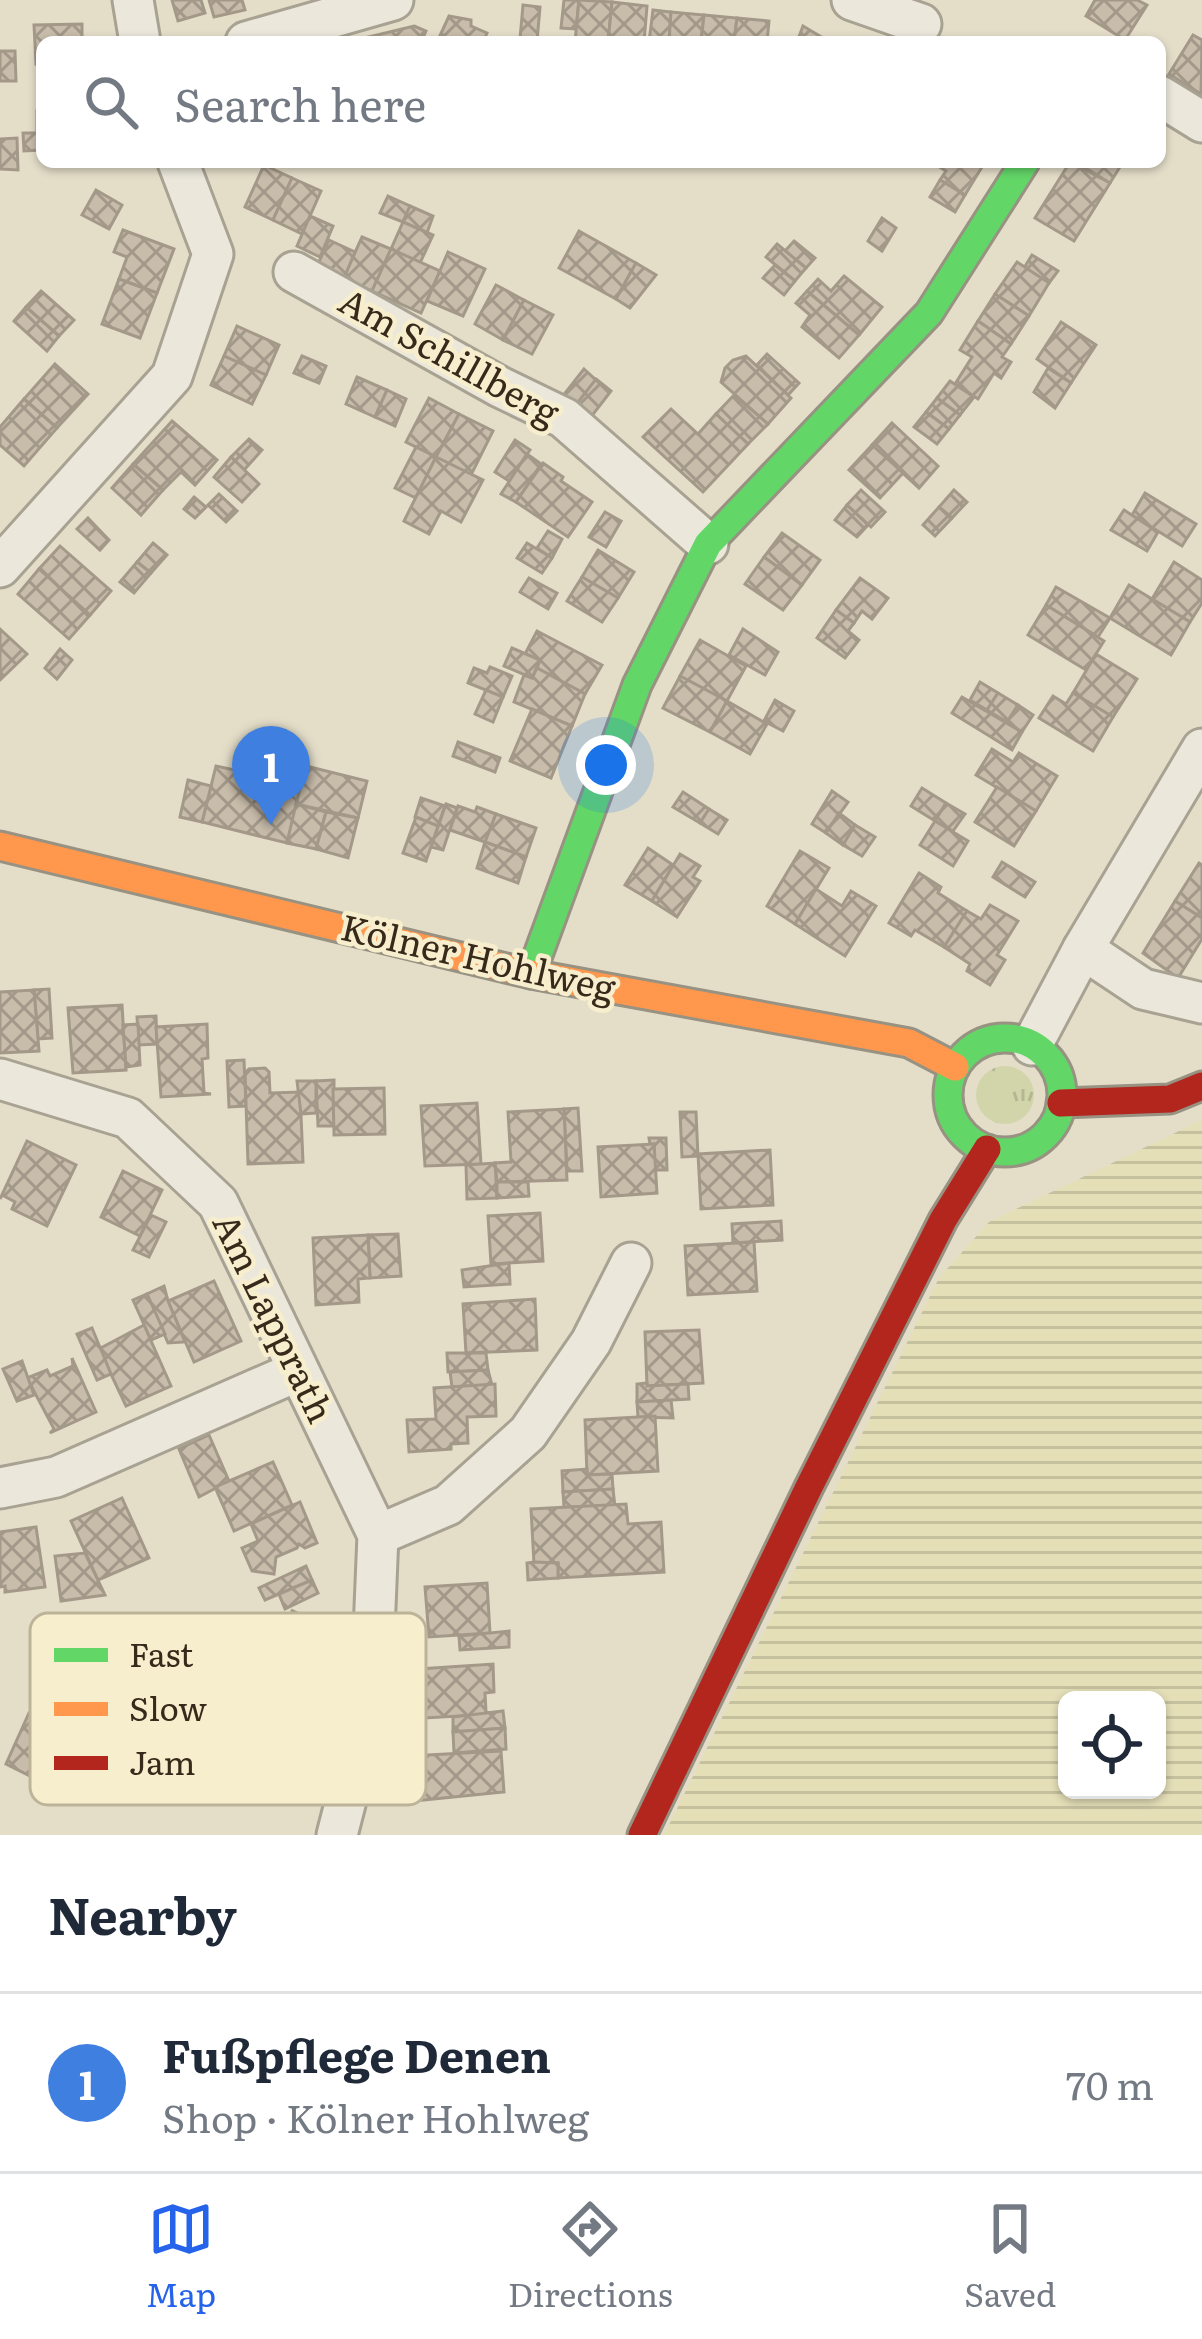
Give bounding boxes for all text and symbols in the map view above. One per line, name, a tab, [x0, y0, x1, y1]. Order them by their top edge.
search box	[36, 36, 1166, 168]
icon: search	[78, 69, 144, 135]
text: Search here	[174, 69, 426, 136]
street label: Am Schillberg	[331, 272, 571, 438]
pin: 1	[232, 726, 310, 825]
your location	[576, 735, 636, 795]
street label: Kölner Hohlweg	[336, 898, 622, 1013]
street label: Am Lapprath	[202, 1203, 349, 1431]
legend	[30, 1613, 426, 1805]
text: Fast	[129, 1628, 194, 1677]
text: Slow	[129, 1682, 207, 1731]
map controls	[1058, 1691, 1166, 1799]
button: locate	[1058, 1691, 1166, 1799]
text: Jam	[129, 1736, 196, 1785]
text: Nearby	[48, 1875, 237, 1951]
text: Fußpflege Denen	[162, 2020, 551, 2087]
text: 1	[79, 2054, 95, 2112]
text: 70 m	[1066, 2054, 1154, 2112]
text: Shop · Kölner Hohlweg	[162, 2087, 589, 2145]
tab: Map	[146, 2196, 216, 2317]
tab: Directions	[508, 2196, 673, 2317]
tab: Saved	[964, 2196, 1056, 2317]

